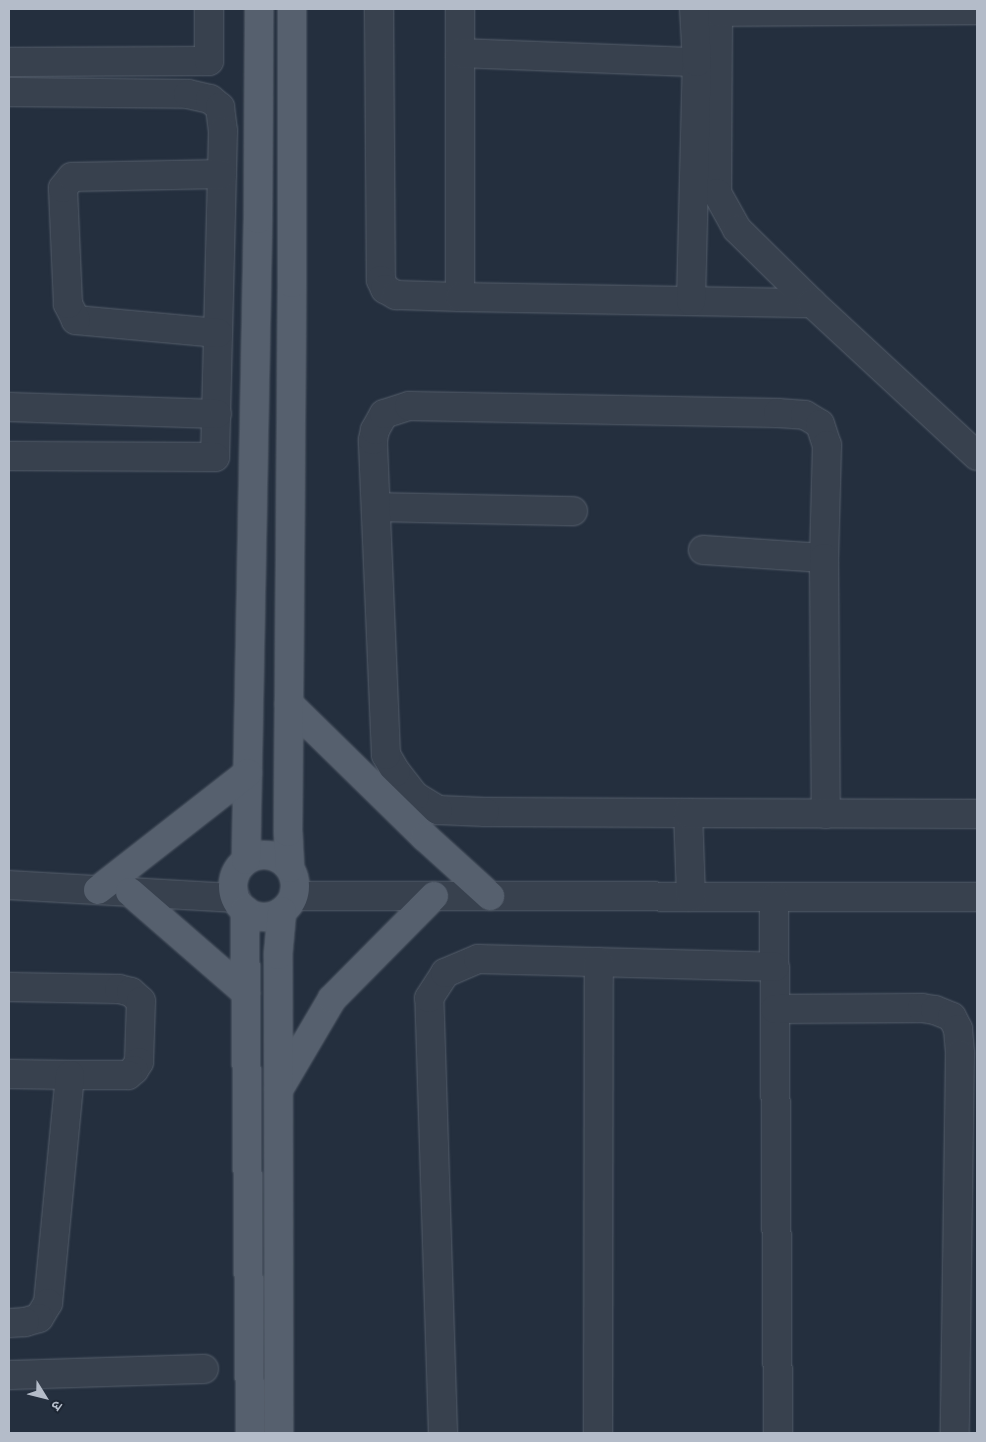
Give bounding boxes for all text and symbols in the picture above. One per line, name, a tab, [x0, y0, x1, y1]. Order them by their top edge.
north arrow	[20, 1372, 70, 1422]
text: उ	[48, 1398, 67, 1414]

